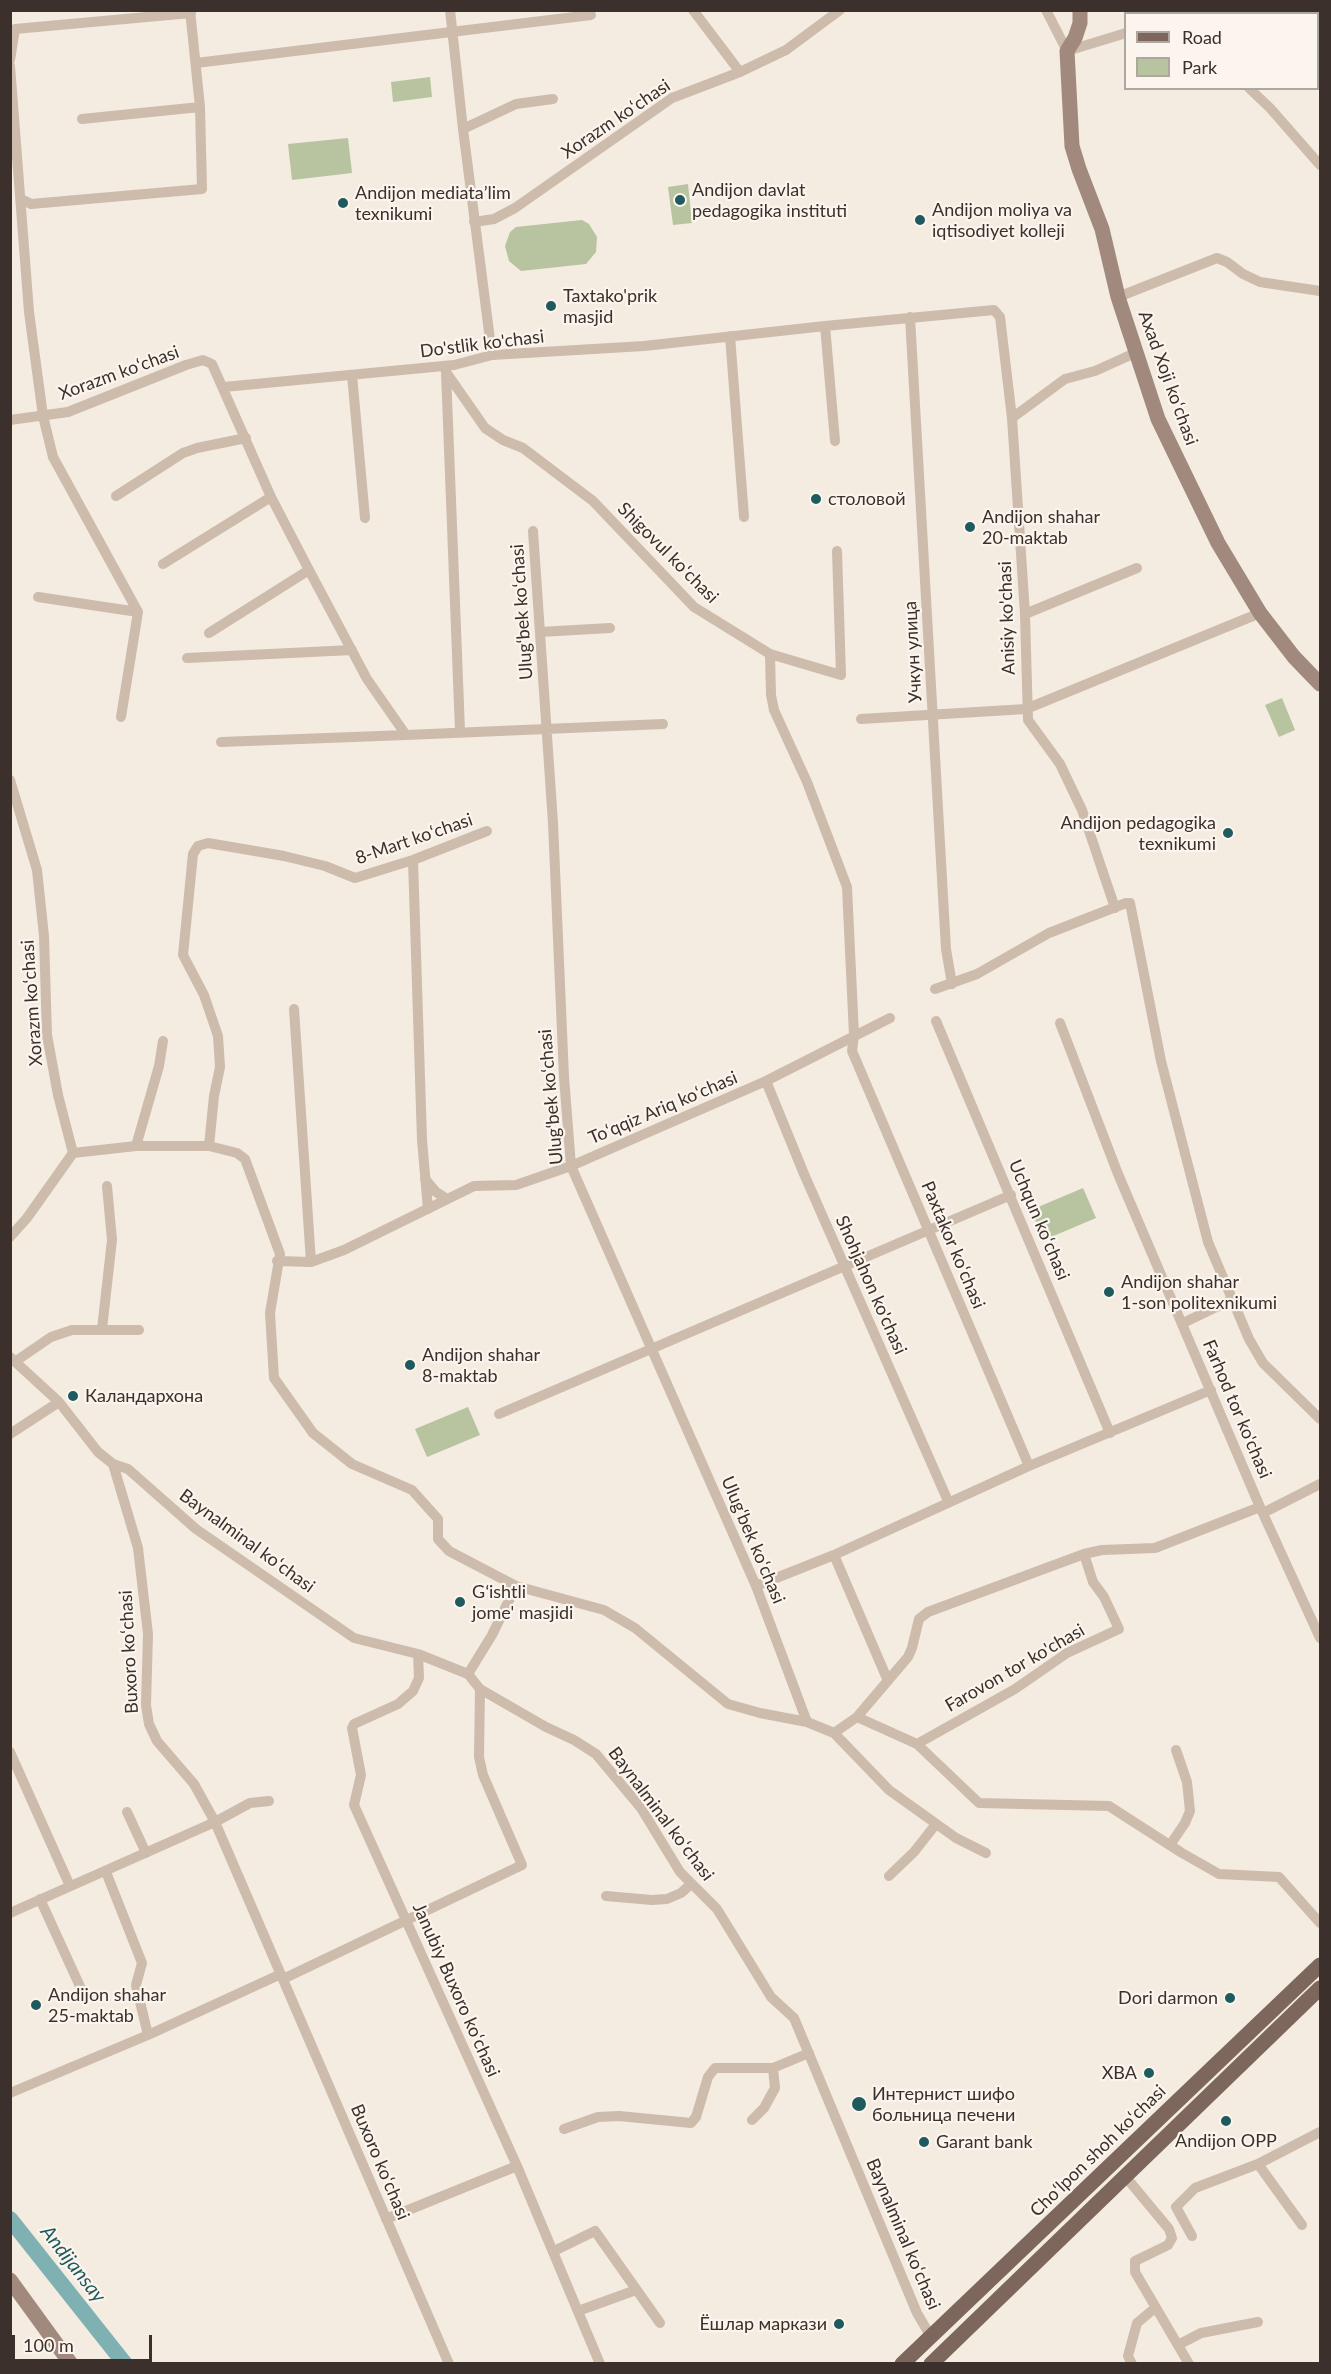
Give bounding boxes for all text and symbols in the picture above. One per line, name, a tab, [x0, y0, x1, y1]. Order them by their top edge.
legend	[1124, 12, 1319, 90]
text: Road	[1182, 26, 1222, 48]
text: Park	[1182, 56, 1217, 78]
street label: Xorazm koʻchasi	[558, 75, 674, 163]
place label: Andijon davlat pedagogika instituti	[692, 179, 847, 222]
place label: Andijon mediataʼlim texnikumi	[355, 182, 511, 224]
marker: Andijon davlat pedagogika instituti	[673, 193, 687, 207]
marker: Andijon mediataʼlim texnikumi	[336, 196, 350, 210]
place label: Andijon moliya va iqtisodiyet kolleji	[932, 199, 1072, 242]
marker: Andijon moliya va iqtisodiyet kolleji	[913, 213, 927, 227]
place label: Taxtako'prik masjid	[563, 285, 657, 328]
marker: Taxtako'prik masjid	[544, 299, 558, 313]
street label: Axad Xoji koʻchasi	[1134, 308, 1202, 448]
street label: Do'stlik ko'chasi	[419, 326, 545, 362]
street label: Xorazm koʻchasi	[56, 341, 182, 405]
place label: столовой	[828, 488, 905, 510]
marker: столовой	[809, 492, 823, 506]
street label: Shigovul koʻchasi	[613, 498, 723, 608]
place label: Andijon shahar 20-maktab	[982, 506, 1100, 548]
marker: Andijon shahar 20-maktab	[963, 520, 977, 534]
street label: Ulugʻbek koʻchasi	[506, 543, 538, 681]
street label: Anisiy ko'chasi	[994, 561, 1020, 675]
street label: Учкун улица	[900, 600, 926, 704]
street label: 8-Mart koʻchasi	[353, 809, 475, 869]
place label: Andijon pedagogika texnikumi	[1060, 812, 1216, 854]
marker: Andijon pedagogika texnikumi	[1221, 826, 1235, 840]
street label: Xorazm koʻchasi	[17, 939, 47, 1067]
street label: Ulugʻbek koʻchasi	[534, 1028, 568, 1166]
street label: Toʻqqiz Ariq koʻchasi	[585, 1067, 741, 1149]
street label: Uchqun koʻchasi	[1004, 1157, 1074, 1283]
street label: Paxtakor koʻchasi	[916, 1178, 990, 1312]
street label: Shohjahon ko'chasi	[831, 1212, 911, 1358]
place label: Andijon shahar 1-son politexnikumi	[1121, 1271, 1277, 1314]
marker: Andijon shahar 1-son politexnikumi	[1102, 1285, 1116, 1299]
street label: Farhod tor ko'chasi	[1198, 1336, 1276, 1482]
place label: Andijon shahar 8-maktab	[422, 1344, 540, 1386]
marker: Andijon shahar 8-maktab	[403, 1358, 417, 1372]
place label: Каландархона	[85, 1385, 203, 1407]
marker: Каландархона	[66, 1389, 80, 1403]
street label: Ulugʻbek koʻchasi	[716, 1473, 790, 1607]
street label: Baynalminal koʻchasi	[175, 1485, 319, 1597]
place label: Gʻishtli jome' masjidi	[472, 1581, 573, 1624]
street label: Buxoro koʻchasi	[115, 1590, 143, 1714]
marker: Gʻishtli jome' masjidi	[453, 1595, 467, 1609]
street label: Farovon tor ko'chasi	[942, 1619, 1088, 1717]
street label: Baynalminal koʻchasi	[604, 1743, 718, 1885]
street label: Janubiy Buxoro koʻchasi	[408, 1900, 504, 2080]
place label: Andijon shahar 25-maktab	[48, 1984, 166, 2026]
place label: Dori darmon	[1118, 1987, 1218, 2009]
marker: Dori darmon	[1223, 1991, 1237, 2005]
marker: Andijon shahar 25-maktab	[29, 1998, 43, 2012]
place label: XBA	[1102, 2062, 1137, 2084]
marker: XBA	[1142, 2066, 1156, 2080]
street label: Choʻlpon shoh koʻchasi	[1026, 2081, 1170, 2221]
place label: Интернист шифо больница печени	[872, 2083, 1015, 2126]
marker: Интернист шифо больница печени	[850, 2095, 868, 2113]
street label: Buxoro koʻchasi	[346, 2101, 414, 2223]
marker: Andijon OPP	[1219, 2114, 1233, 2128]
place label: Andijon OPP	[1175, 2130, 1277, 2152]
place label: Garant bank	[936, 2131, 1033, 2153]
marker: Garant bank	[917, 2135, 931, 2149]
street label: Baynalminal koʻchasi	[861, 2155, 945, 2313]
water label: Andijansay	[35, 2221, 111, 2307]
place label: Ёшлар маркази	[699, 2313, 827, 2335]
marker: Ёшлар маркази	[832, 2317, 846, 2331]
scale bar	[15, 2323, 154, 2361]
text: 100 m	[23, 2334, 74, 2356]

